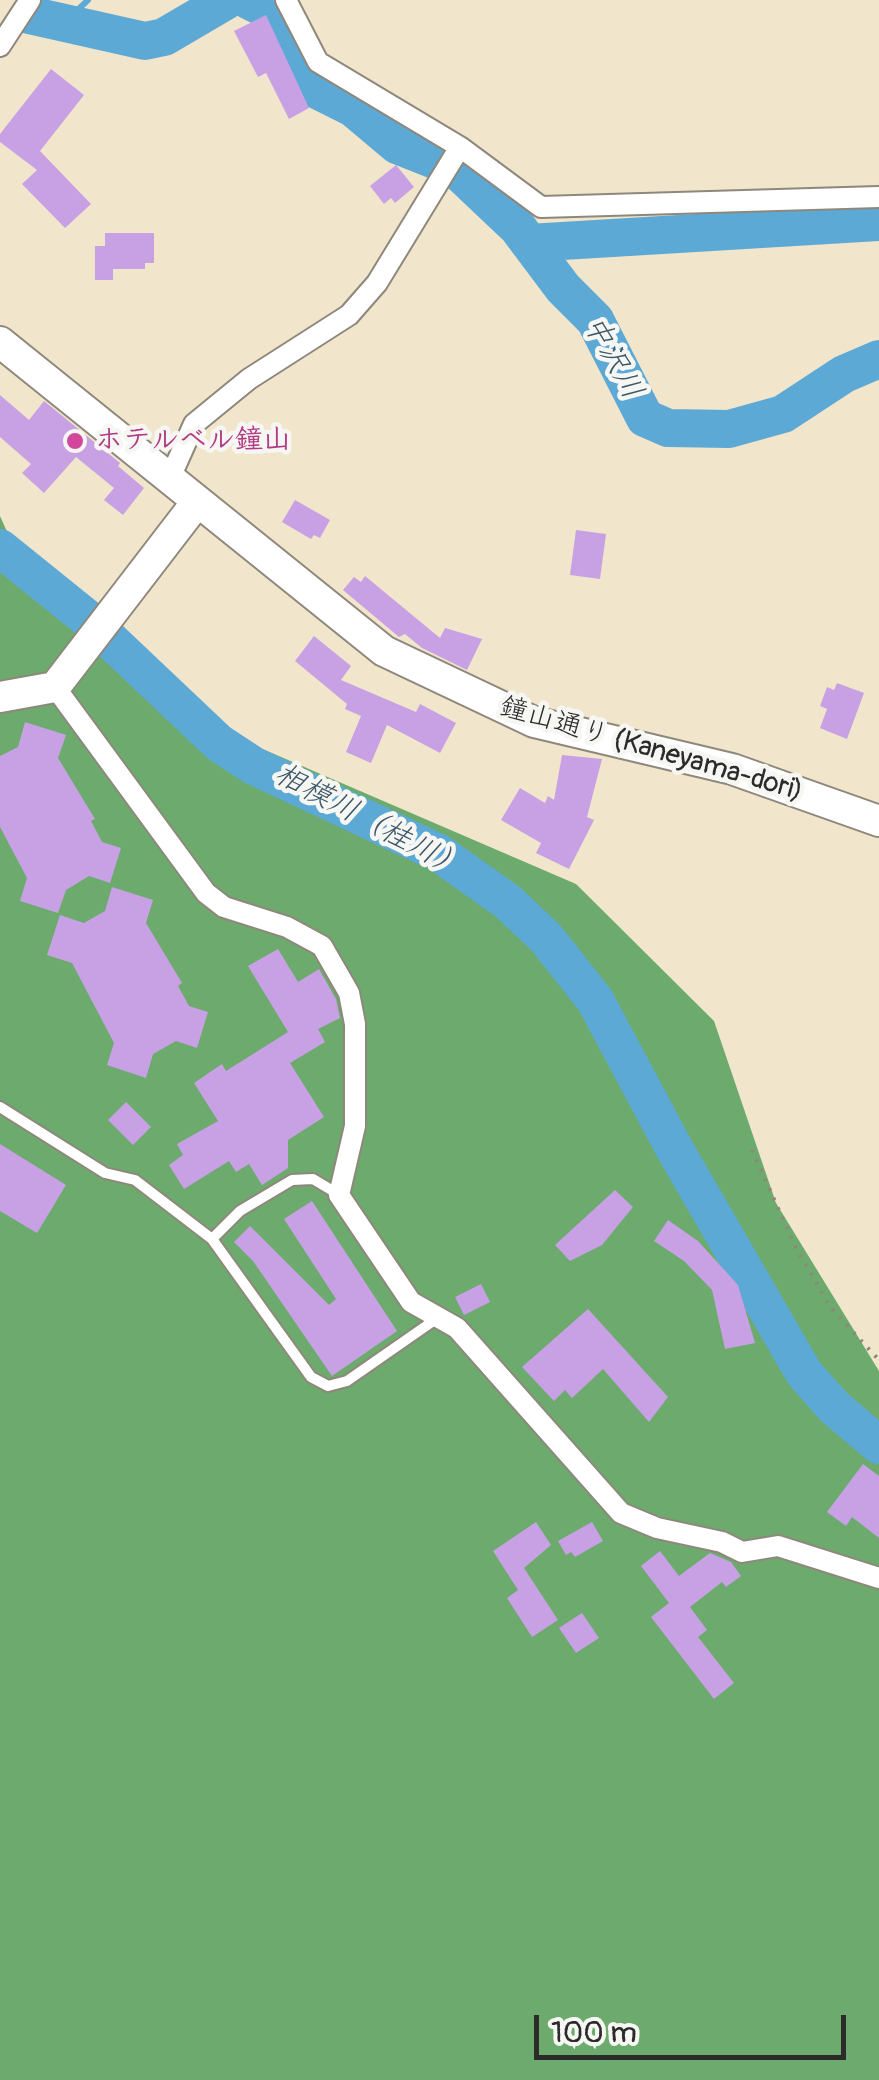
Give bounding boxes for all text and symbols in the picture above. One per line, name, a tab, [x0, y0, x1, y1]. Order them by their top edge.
water label: 中沢川	[574, 310, 650, 406]
place label: ホテルベル鐘山	[95, 424, 291, 458]
marker: ホテルベル鐘山	[64, 430, 86, 452]
street label: 鐘山通り (Kaneyama-dori)	[496, 691, 806, 809]
water label: 相模川（桂川）	[268, 757, 470, 887]
scale bar	[539, 1995, 852, 2057]
text: 100 m	[551, 2014, 637, 2051]

